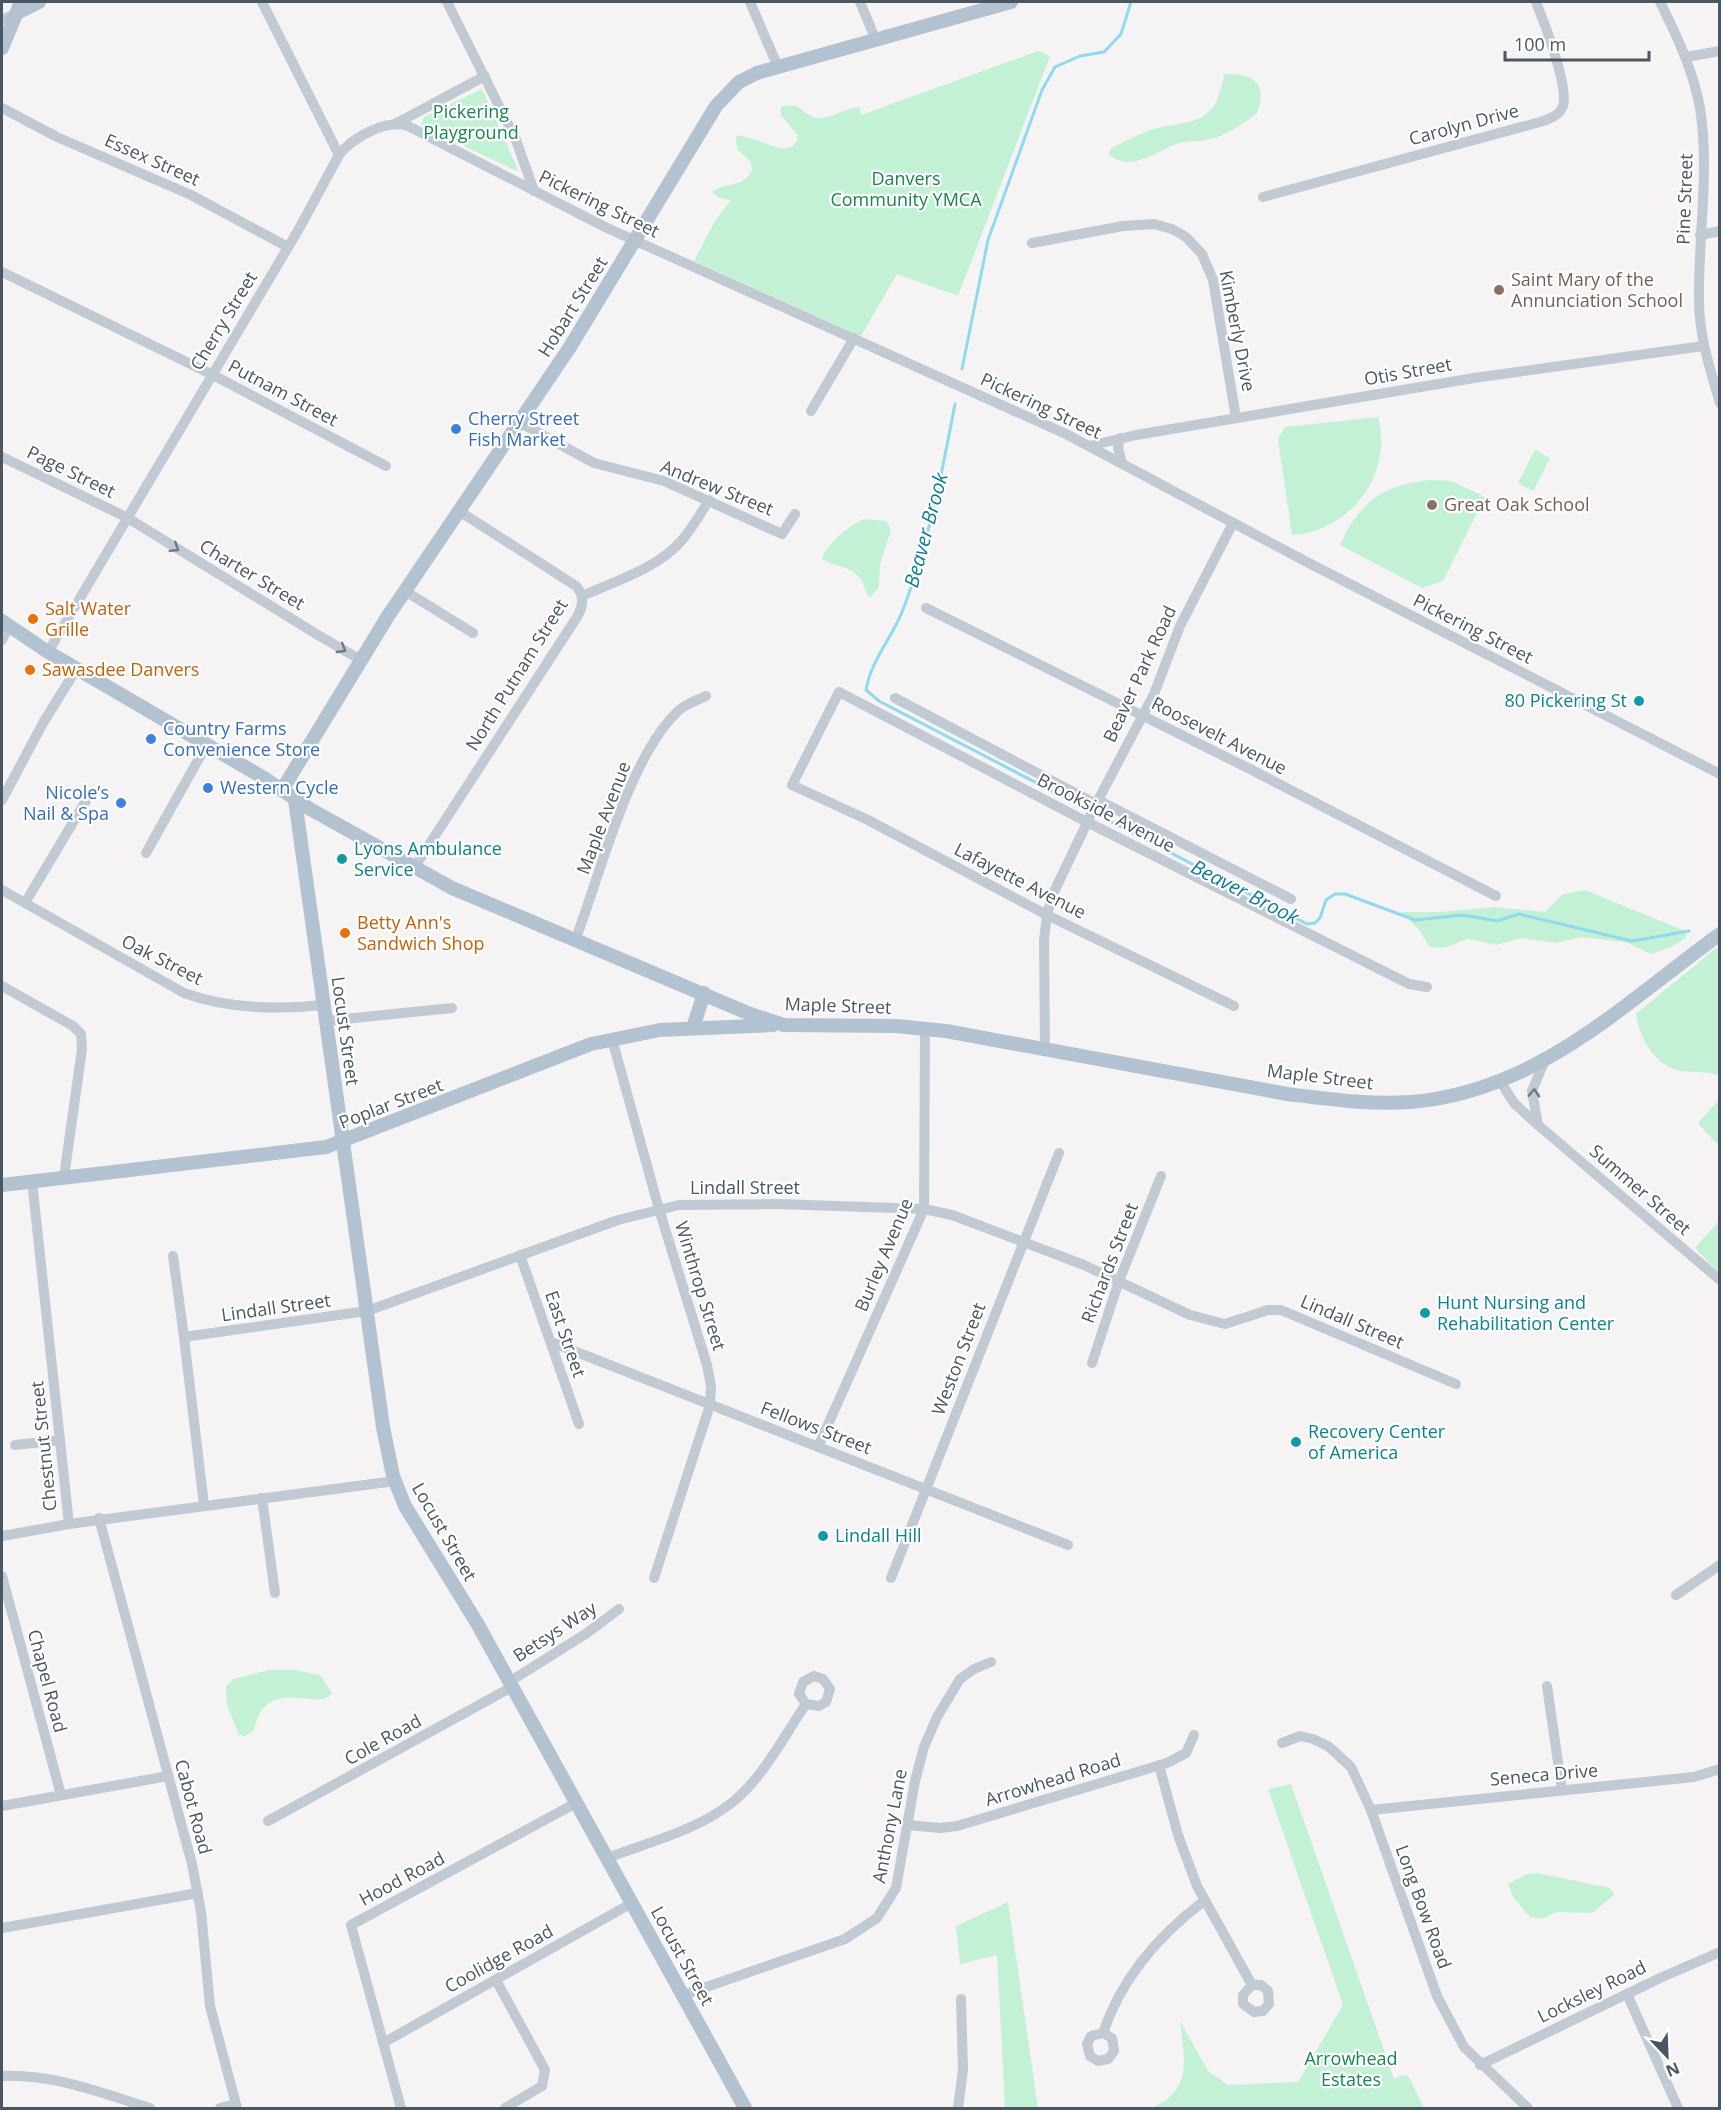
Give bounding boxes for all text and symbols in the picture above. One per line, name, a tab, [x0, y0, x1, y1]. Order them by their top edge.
scale bar	[1505, 24, 1649, 62]
text: 100 m	[1514, 32, 1566, 56]
street label: Carolyn Drive	[1406, 98, 1521, 150]
park label: Pickering Playground	[423, 99, 519, 144]
street label: Essex Street	[101, 127, 204, 191]
street label: Pine Street	[1670, 153, 1698, 245]
street label: Pickering Street	[535, 164, 664, 243]
park label: Danvers Community YMCA	[830, 166, 982, 211]
street label: Hobart Street	[532, 252, 612, 361]
street label: Cherry Street	[184, 267, 262, 374]
place label: Saint Mary of the Annunciation School	[1511, 267, 1683, 312]
street label: Kimberly Drive	[1214, 268, 1261, 393]
marker: Saint Mary of the Annunciation School	[1492, 283, 1506, 297]
street label: Otis Street	[1362, 352, 1453, 391]
street label: Putnam Street	[224, 353, 342, 431]
street label: Pickering Street	[977, 366, 1106, 444]
place label: Cherry Street Fish Market	[468, 406, 579, 451]
marker: Cherry Street Fish Market	[449, 422, 463, 436]
street label: Page Street	[23, 439, 120, 503]
street label: Andrew Street	[657, 454, 777, 521]
water label: Beaver Brook	[897, 468, 954, 590]
place label: Great Oak School	[1444, 492, 1590, 516]
marker: Great Oak School	[1425, 498, 1439, 512]
street label: Charter Street	[196, 533, 310, 615]
one-way arrow	[169, 540, 180, 551]
street label: Pickering Street	[1410, 588, 1537, 669]
street label: North Putnam Street	[460, 594, 573, 755]
place label: Salt Water Grille	[45, 596, 132, 641]
street label: Beaver Park Road	[1097, 601, 1181, 746]
marker: Salt Water Grille	[26, 612, 40, 626]
one-way arrow	[336, 642, 346, 654]
place label: Sawasdee Danvers	[42, 657, 199, 681]
marker: Sawasdee Danvers	[23, 663, 37, 677]
place label: 80 Pickering St	[1505, 688, 1627, 712]
street label: Roosevelt Avenue	[1148, 691, 1291, 780]
marker: 80 Pickering St	[1632, 694, 1646, 708]
place label: Country Farms Convenience Store	[163, 716, 320, 761]
marker: Country Farms Convenience Store	[144, 732, 158, 746]
street label: Maple Avenue	[571, 758, 636, 878]
street label: Brookside Avenue	[1033, 767, 1179, 857]
place label: Western Cycle	[220, 775, 339, 799]
place label: Nicole’s Nail & Spa	[23, 780, 109, 825]
marker: Western Cycle	[201, 781, 215, 795]
marker: Nicole’s Nail & Spa	[114, 796, 128, 810]
place label: Lyons Ambulance Service	[354, 836, 502, 881]
street label: Lafayette Avenue	[950, 837, 1090, 924]
marker: Lyons Ambulance Service	[335, 852, 349, 866]
water label: Beaver Brook	[1187, 853, 1305, 931]
place label: Betty Ann's Sandwich Shop	[357, 910, 485, 955]
marker: Betty Ann's Sandwich Shop	[338, 926, 352, 940]
street label: Oak Street	[118, 928, 207, 990]
street label: Locust Street	[326, 975, 366, 1087]
street label: Maple Street	[784, 991, 892, 1019]
street label: Maple Street	[1266, 1058, 1375, 1094]
street label: Poplar Street	[335, 1072, 446, 1134]
one-way arrow	[1527, 1088, 1540, 1097]
street label: Summer Street	[1585, 1139, 1696, 1240]
street label: Lindall Street	[690, 1175, 800, 1199]
street label: Burley Avenue	[848, 1194, 918, 1315]
street label: Richards Street	[1075, 1199, 1143, 1326]
street label: Winthrop Street	[670, 1218, 732, 1353]
street label: Lindall Street	[220, 1287, 332, 1327]
street label: East Street	[540, 1287, 592, 1380]
street label: Lindall Street	[1297, 1289, 1408, 1354]
place label: Hunt Nursing and Rehabilitation Center	[1437, 1290, 1615, 1335]
street label: Weston Street	[926, 1299, 991, 1418]
marker: Hunt Nursing and Rehabilitation Center	[1418, 1306, 1432, 1320]
street label: Chestnut Street	[24, 1380, 62, 1512]
street label: Fellows Street	[758, 1395, 875, 1459]
place label: Recovery Center of America	[1308, 1419, 1446, 1464]
marker: Recovery Center of America	[1289, 1435, 1303, 1449]
street label: Locust Street	[407, 1478, 483, 1585]
place label: Lindall Hill	[835, 1523, 922, 1547]
marker: Lindall Hill	[816, 1529, 830, 1543]
street label: Betsys Way	[508, 1595, 602, 1667]
street label: Chapel Road	[23, 1627, 73, 1735]
street label: Cole Road	[340, 1708, 425, 1770]
street label: Arrowhead Road	[982, 1747, 1123, 1811]
street label: Cabot Road	[170, 1757, 218, 1857]
street label: Seneca Drive	[1489, 1757, 1599, 1791]
street label: Anthony Lane	[866, 1767, 912, 1885]
street label: Long Bow Road	[1390, 1842, 1457, 1972]
street label: Hood Road	[355, 1846, 448, 1911]
street label: Locust Street	[646, 1902, 720, 2009]
street label: Coolidge Road	[440, 1918, 557, 1998]
street label: Locksley Road	[1533, 1954, 1650, 2028]
north arrow	[1637, 2026, 1697, 2086]
park label: Arrowhead Estates	[1304, 2046, 1398, 2091]
text: N	[1663, 2057, 1683, 2082]

